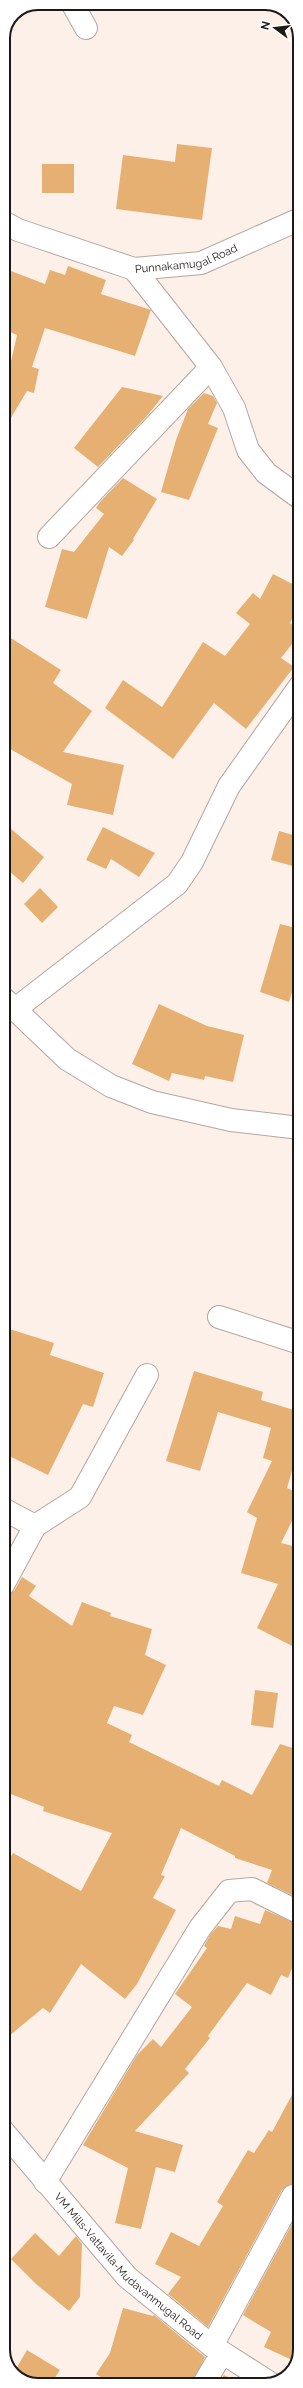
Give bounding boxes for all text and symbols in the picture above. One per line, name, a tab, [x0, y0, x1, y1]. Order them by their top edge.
north arrow	[255, 8, 295, 48]
text: N	[258, 20, 273, 31]
street label: Punnakamugal Road	[134, 241, 239, 275]
street label: VM Mills-Vattavila-Mudavanmugal Road	[52, 2190, 205, 2342]

